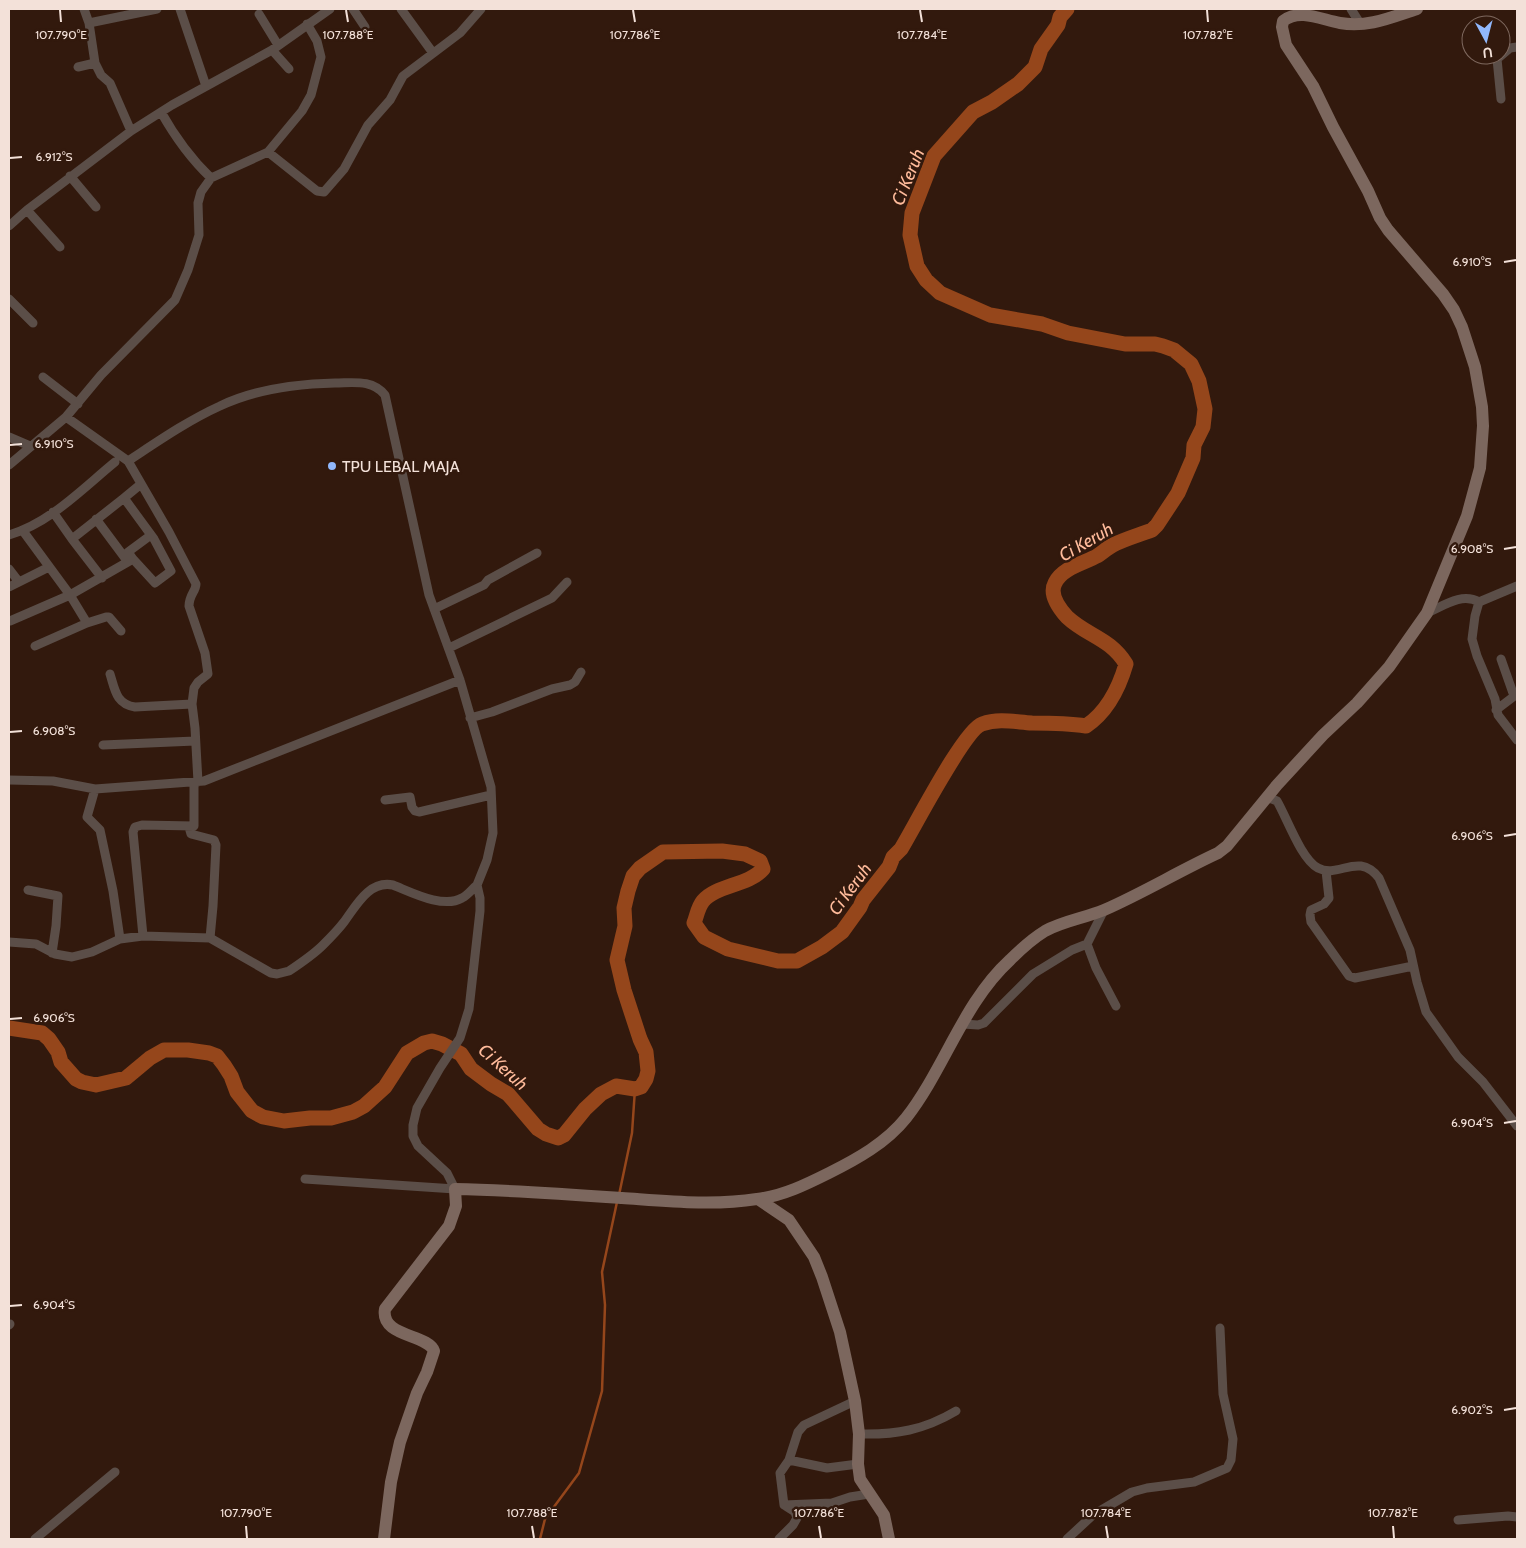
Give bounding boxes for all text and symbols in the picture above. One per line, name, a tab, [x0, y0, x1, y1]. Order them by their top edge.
north arrow	[1461, 15, 1511, 65]
text: 107.790°E	[35, 27, 87, 42]
text: 107.788°E	[323, 27, 374, 42]
text: 107.786°E	[610, 27, 661, 42]
text: 107.784°E	[897, 27, 948, 42]
text: 107.782°E	[1183, 27, 1233, 42]
text: U	[1481, 43, 1494, 62]
water label: Ci Keruh	[887, 145, 929, 209]
text: 6.912°S	[36, 149, 72, 164]
text: 6.910°S	[1453, 254, 1491, 269]
text: 6.910°S	[35, 436, 73, 451]
place label: TPU LEBAL MAJA	[342, 457, 460, 476]
marker: TPU LEBAL MAJA	[326, 460, 338, 472]
water label: Ci Keruh	[1055, 518, 1117, 566]
text: 6.908°S	[1451, 541, 1493, 556]
text: 6.908°S	[33, 723, 75, 738]
text: 6.906°S	[1451, 828, 1493, 843]
water label: Ci Keruh	[824, 859, 876, 919]
text: 6.906°S	[33, 1010, 75, 1025]
water label: Ci Keruh	[474, 1039, 532, 1095]
text: 6.904°S	[1451, 1115, 1493, 1130]
text: 6.904°S	[33, 1297, 75, 1312]
text: 6.902°S	[1451, 1402, 1493, 1417]
text: 107.790°E	[220, 1505, 272, 1520]
text: 107.788°E	[507, 1505, 558, 1520]
text: 107.786°E	[794, 1505, 845, 1520]
text: 107.784°E	[1081, 1505, 1132, 1520]
text: 107.782°E	[1368, 1505, 1418, 1520]

